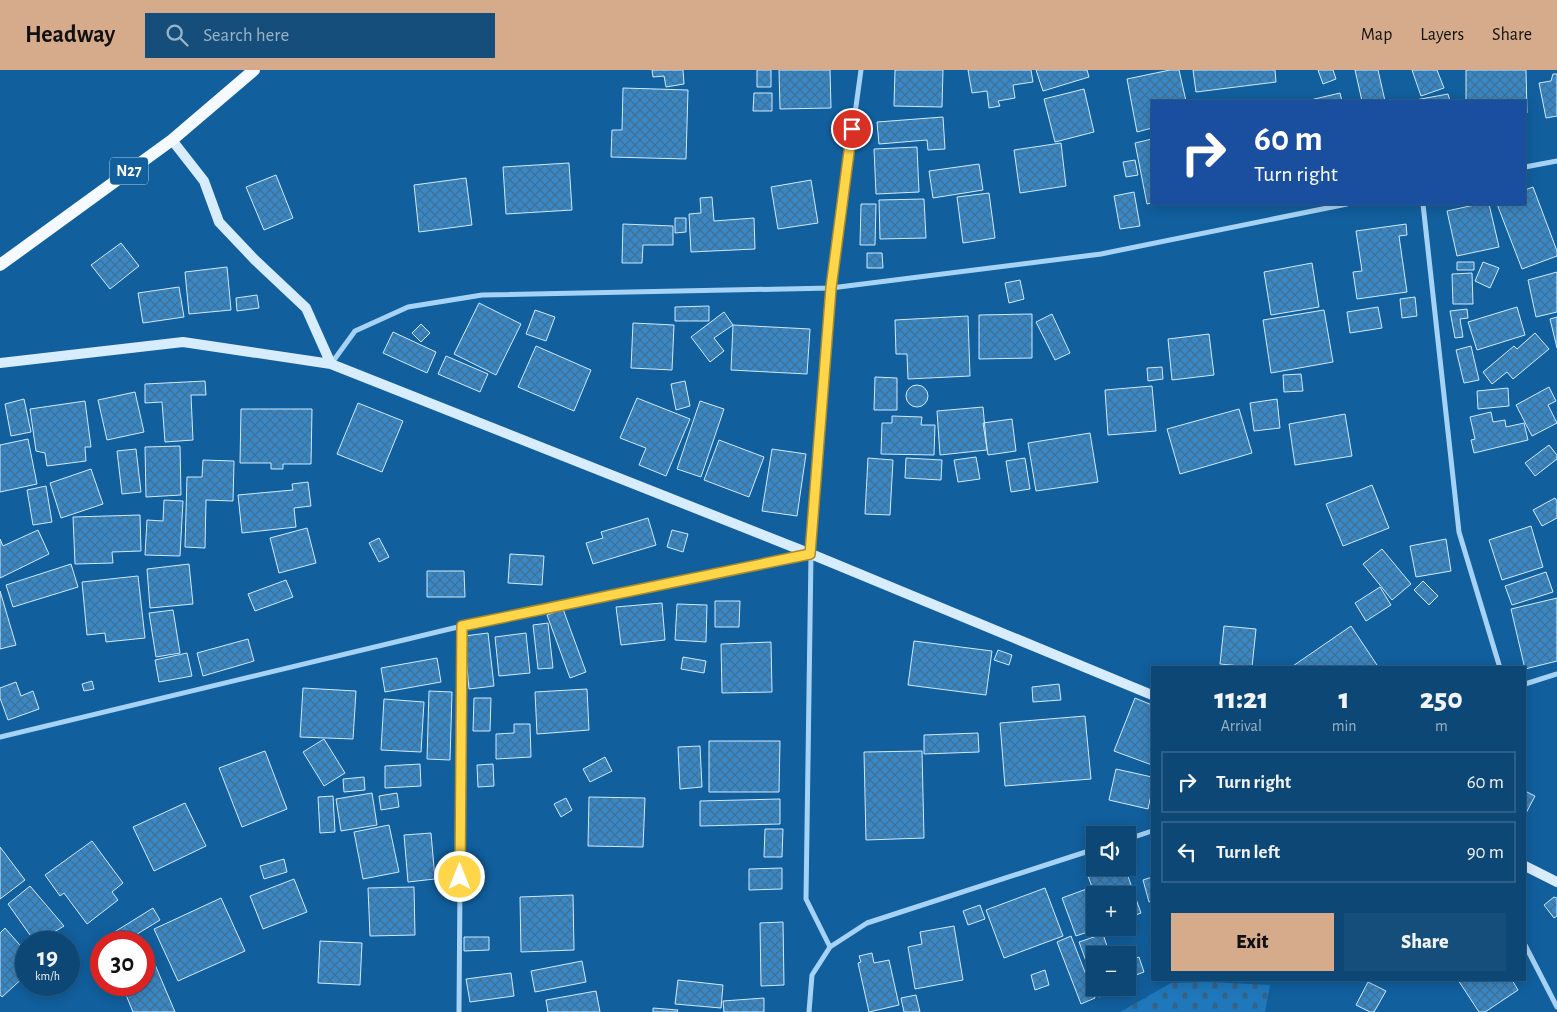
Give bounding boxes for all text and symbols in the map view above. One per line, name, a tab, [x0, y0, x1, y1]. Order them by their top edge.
search box	[145, 13, 495, 58]
icon: search	[163, 21, 191, 49]
text: Headway	[25, 23, 115, 47]
text: Search here	[203, 26, 289, 45]
text: Map	[1361, 26, 1392, 44]
text: Layers	[1420, 26, 1464, 44]
text: Share	[1492, 26, 1532, 44]
pin	[831, 108, 873, 150]
icon: arrive	[838, 115, 866, 143]
icon: right	[1171, 120, 1236, 185]
text: 60 m	[1254, 122, 1323, 157]
road number: N27	[110, 158, 148, 184]
text: Turn right	[1254, 163, 1338, 185]
text: 11:21	[1214, 684, 1269, 714]
text: 1	[1339, 684, 1350, 714]
text: 250	[1420, 684, 1463, 714]
text: Arrival	[1221, 718, 1262, 734]
text: min	[1332, 718, 1357, 734]
text: m	[1435, 718, 1448, 734]
icon: right	[1173, 768, 1201, 796]
text: Turn right	[1216, 773, 1291, 792]
text: 60 m	[1467, 773, 1504, 792]
map controls	[1086, 826, 1136, 996]
button: sound	[1086, 826, 1136, 876]
icon: left	[1173, 838, 1201, 866]
text: Turn left	[1216, 843, 1280, 862]
text: 90 m	[1467, 843, 1504, 862]
position arrow	[433, 850, 485, 902]
button: +	[1086, 886, 1136, 936]
button: Exit	[1171, 913, 1334, 971]
button: Share	[1344, 913, 1506, 971]
speed limit sign: 30	[90, 931, 155, 996]
text: 19	[37, 945, 58, 970]
button: −	[1086, 946, 1136, 996]
text: km/h	[35, 970, 60, 982]

